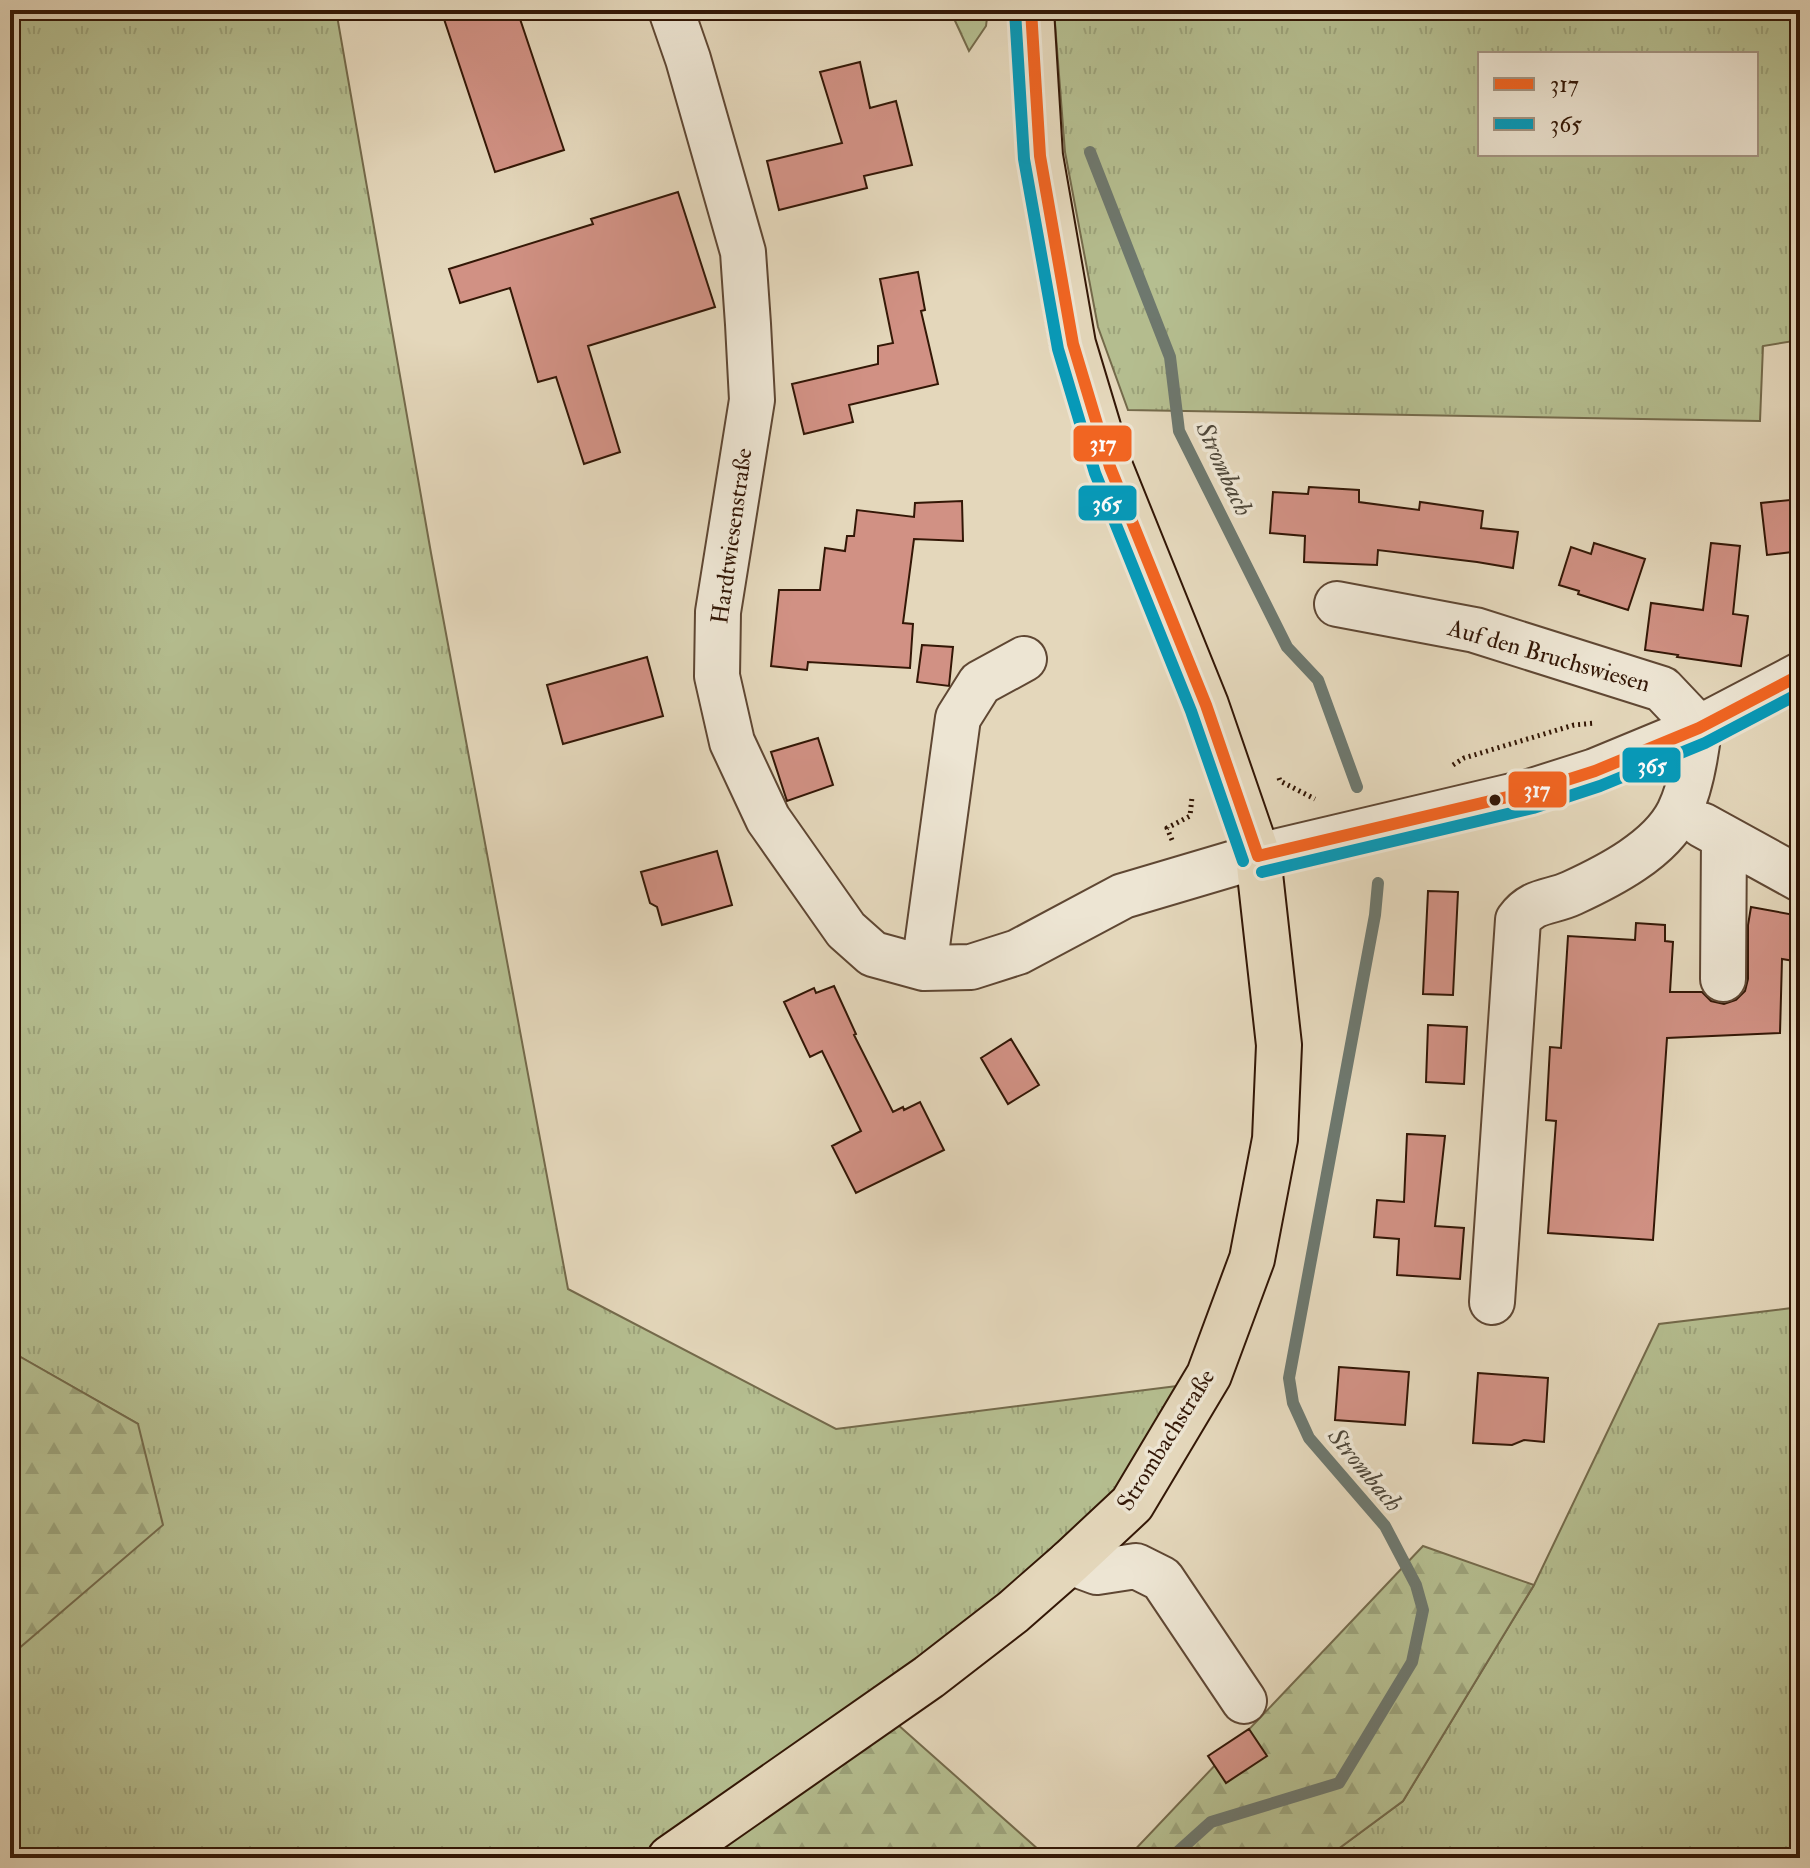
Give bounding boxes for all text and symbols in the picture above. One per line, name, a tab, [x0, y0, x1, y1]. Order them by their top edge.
legend	[1478, 52, 1758, 156]
text: 317	[1550, 69, 1579, 100]
text: 365	[1550, 109, 1582, 140]
water label: Strombach	[1188, 416, 1260, 521]
line badge: 317	[1072, 424, 1133, 463]
text: 317	[1090, 430, 1117, 458]
street label: Hardtwiesenstraße	[704, 446, 760, 626]
line badge: 365	[1077, 484, 1138, 522]
text: 365	[1092, 490, 1122, 518]
street label: Auf den Bruchswiesen	[1443, 612, 1654, 700]
line badge: 365	[1621, 746, 1682, 784]
text: 365	[1637, 752, 1667, 780]
line badge: 317	[1507, 770, 1568, 809]
text: 317	[1524, 776, 1551, 804]
unlabelled marker	[1487, 792, 1503, 808]
street label: Strombachstraße	[1110, 1363, 1222, 1517]
water label: Strombach	[1320, 1421, 1409, 1519]

